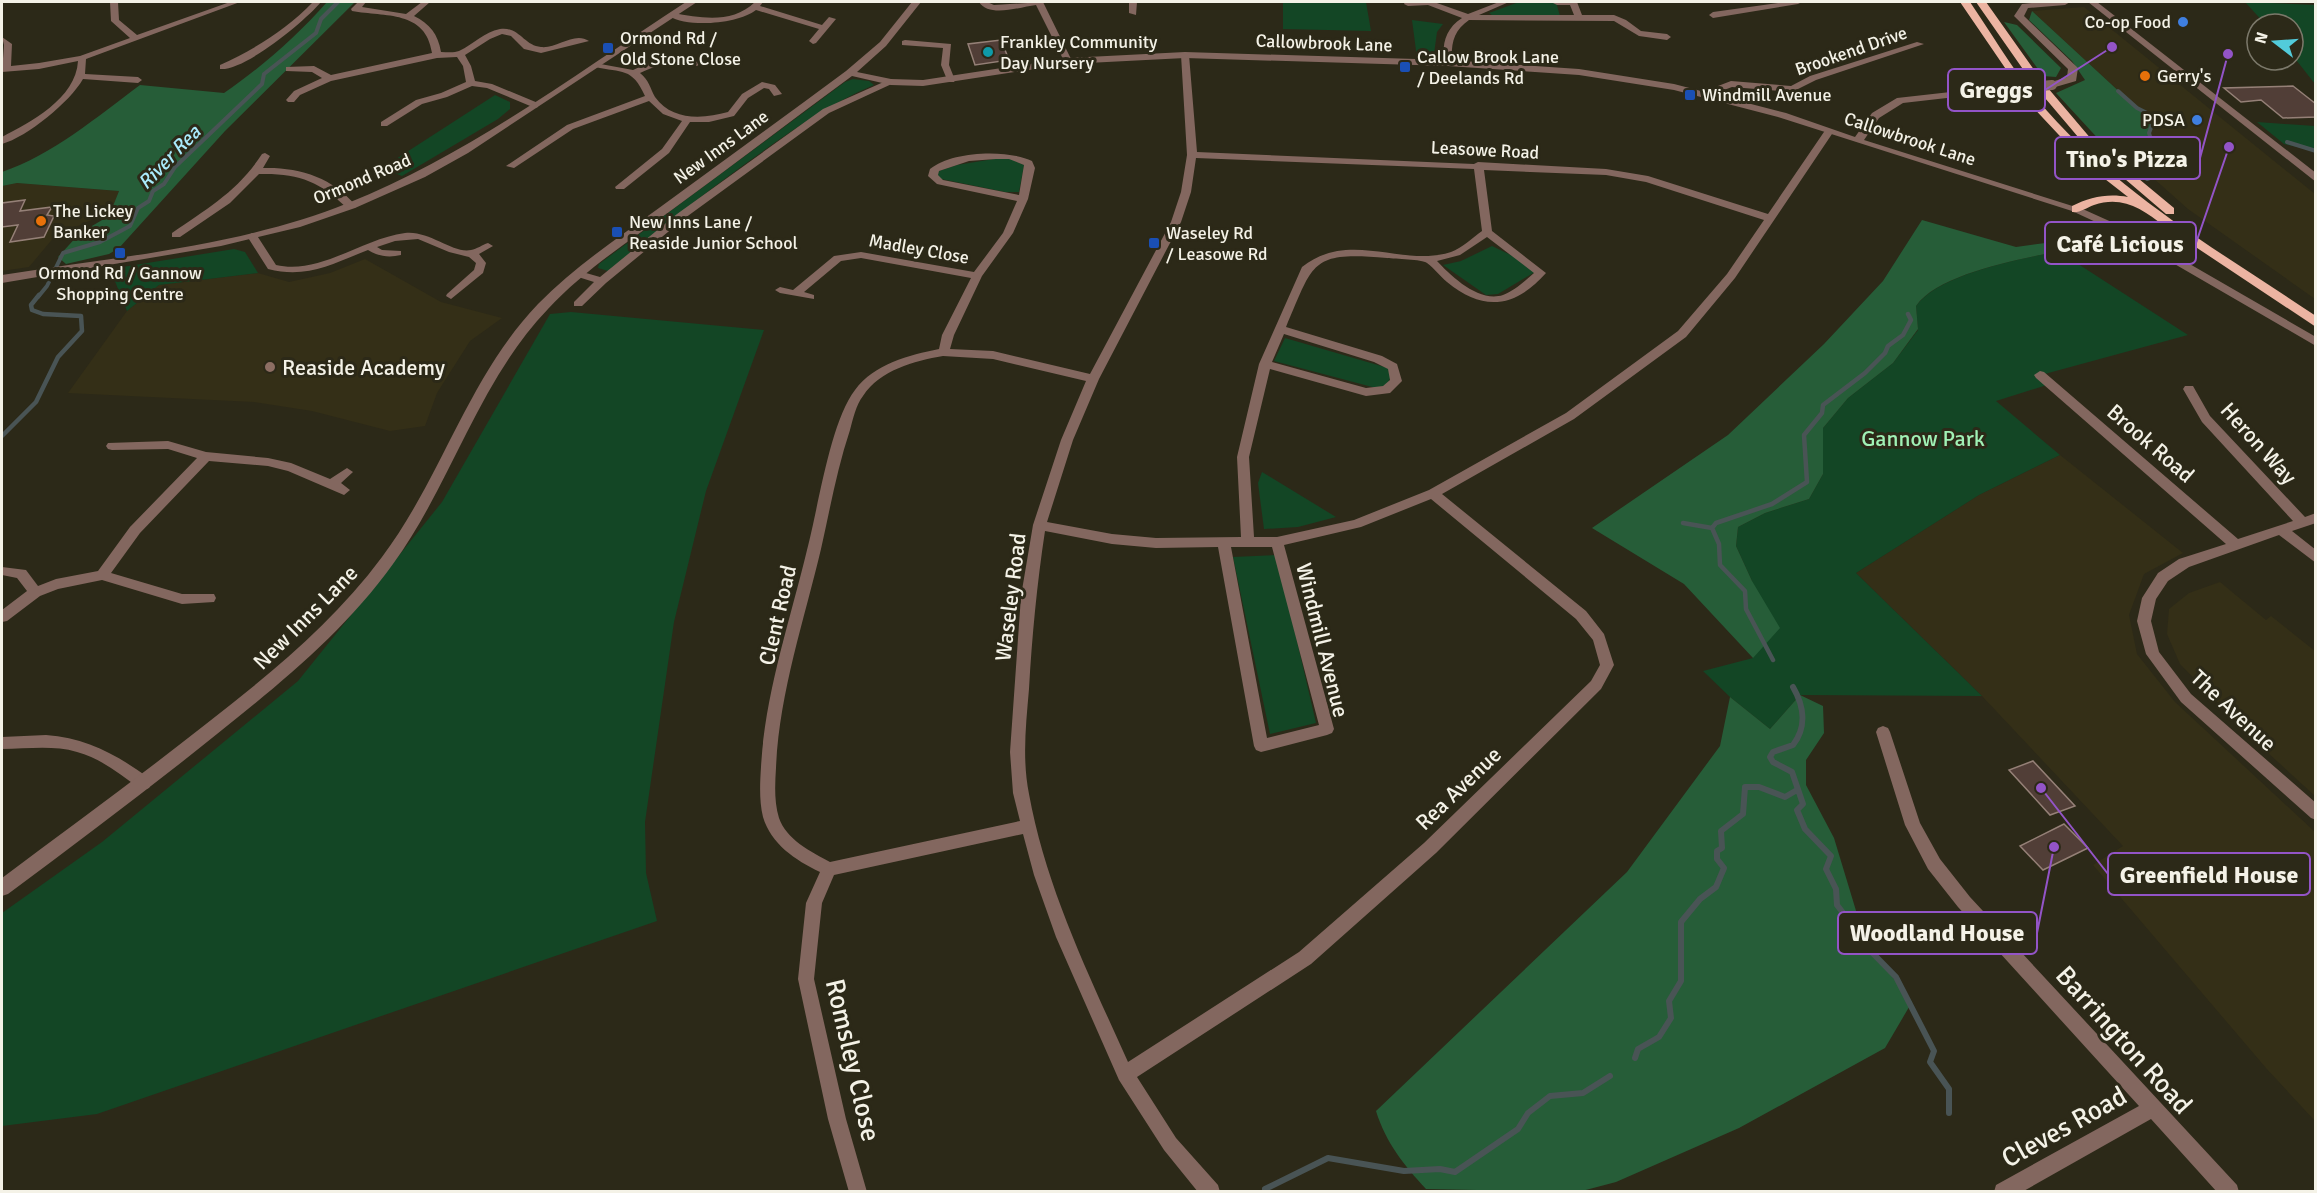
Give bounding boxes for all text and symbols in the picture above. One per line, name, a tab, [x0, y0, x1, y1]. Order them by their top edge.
place label: Co-op Food	[2085, 11, 2171, 33]
north arrow	[2245, 12, 2305, 72]
marker: Co-op Food	[2176, 15, 2190, 29]
street label: Brookend Drive	[1792, 22, 1910, 80]
place label: Ormond Rd / Old Stone Close	[620, 27, 741, 70]
street label: Callowbrook Lane	[1255, 30, 1393, 56]
text: N	[2250, 30, 2273, 46]
place label: Frankley Community Day Nursery	[1000, 31, 1158, 74]
marker: Ormond Rd / Old Stone Close	[601, 41, 615, 55]
marker: Frankley Community Day Nursery	[981, 45, 995, 59]
place label: Callow Brook Lane / Deelands Rd	[1417, 46, 1559, 89]
marker: Callow Brook Lane / Deelands Rd	[1398, 60, 1412, 74]
place label: Gerry's	[2157, 65, 2211, 87]
callout: Greggs	[1948, 69, 2045, 111]
marker: Gerry's	[2138, 69, 2152, 83]
text: Greggs	[1959, 75, 2033, 105]
place label: Windmill Avenue	[1702, 84, 1831, 106]
marker: Windmill Avenue	[1683, 88, 1697, 102]
street label: New Inns Lane	[669, 105, 773, 189]
street label: Callowbrook Lane	[1841, 107, 1979, 171]
place label: PDSA	[2142, 109, 2185, 131]
marker: PDSA	[2190, 113, 2204, 127]
water label: River Rea	[133, 119, 207, 195]
street label: Leasowe Road	[1430, 136, 1540, 164]
callout: Tino's Pizza	[2055, 137, 2200, 179]
text: Tino's Pizza	[2066, 144, 2188, 174]
street label: Ormond Road	[310, 149, 414, 209]
place label: The Lickey Banker	[53, 200, 134, 243]
place label: New Inns Lane / Reaside Junior School	[629, 211, 798, 254]
marker: The Lickey Banker	[34, 214, 48, 228]
place label: Waseley Rd / Leasowe Rd	[1166, 222, 1268, 265]
callout: Café Licious	[2045, 222, 2196, 264]
marker: New Inns Lane / Reaside Junior School	[610, 225, 624, 239]
street label: Madley Close	[867, 229, 971, 269]
text: Café Licious	[2056, 229, 2184, 259]
marker: Waseley Rd / Leasowe Rd	[1147, 236, 1161, 250]
marker: Ormond Rd / Gannow Shopping Centre	[113, 246, 127, 260]
place label: Ormond Rd / Gannow Shopping Centre	[38, 262, 202, 305]
place label: Reaside Academy	[282, 354, 446, 381]
marker: Reaside Academy	[263, 360, 277, 374]
street label: Heron Way	[2215, 397, 2303, 490]
street label: Brook Road	[2102, 398, 2200, 489]
park label: Gannow Park	[1861, 425, 1985, 452]
street label: Waseley Road	[989, 531, 1032, 663]
street label: New Inns Lane	[247, 559, 363, 675]
street label: Windmill Avenue	[1290, 560, 1355, 720]
street label: Clent Road	[753, 562, 802, 668]
street label: The Avenue	[2185, 664, 2282, 757]
street label: Rea Avenue	[1410, 741, 1507, 836]
callout: Greenfield House	[2108, 853, 2310, 895]
text: Greenfield House	[2120, 860, 2298, 890]
callout: Woodland House	[1838, 912, 2037, 954]
text: Woodland House	[1850, 918, 2024, 948]
street label: Barrington Road	[2048, 959, 2199, 1121]
street label: Romsley Close	[818, 976, 887, 1145]
street label: Cleves Road	[1996, 1080, 2133, 1175]

